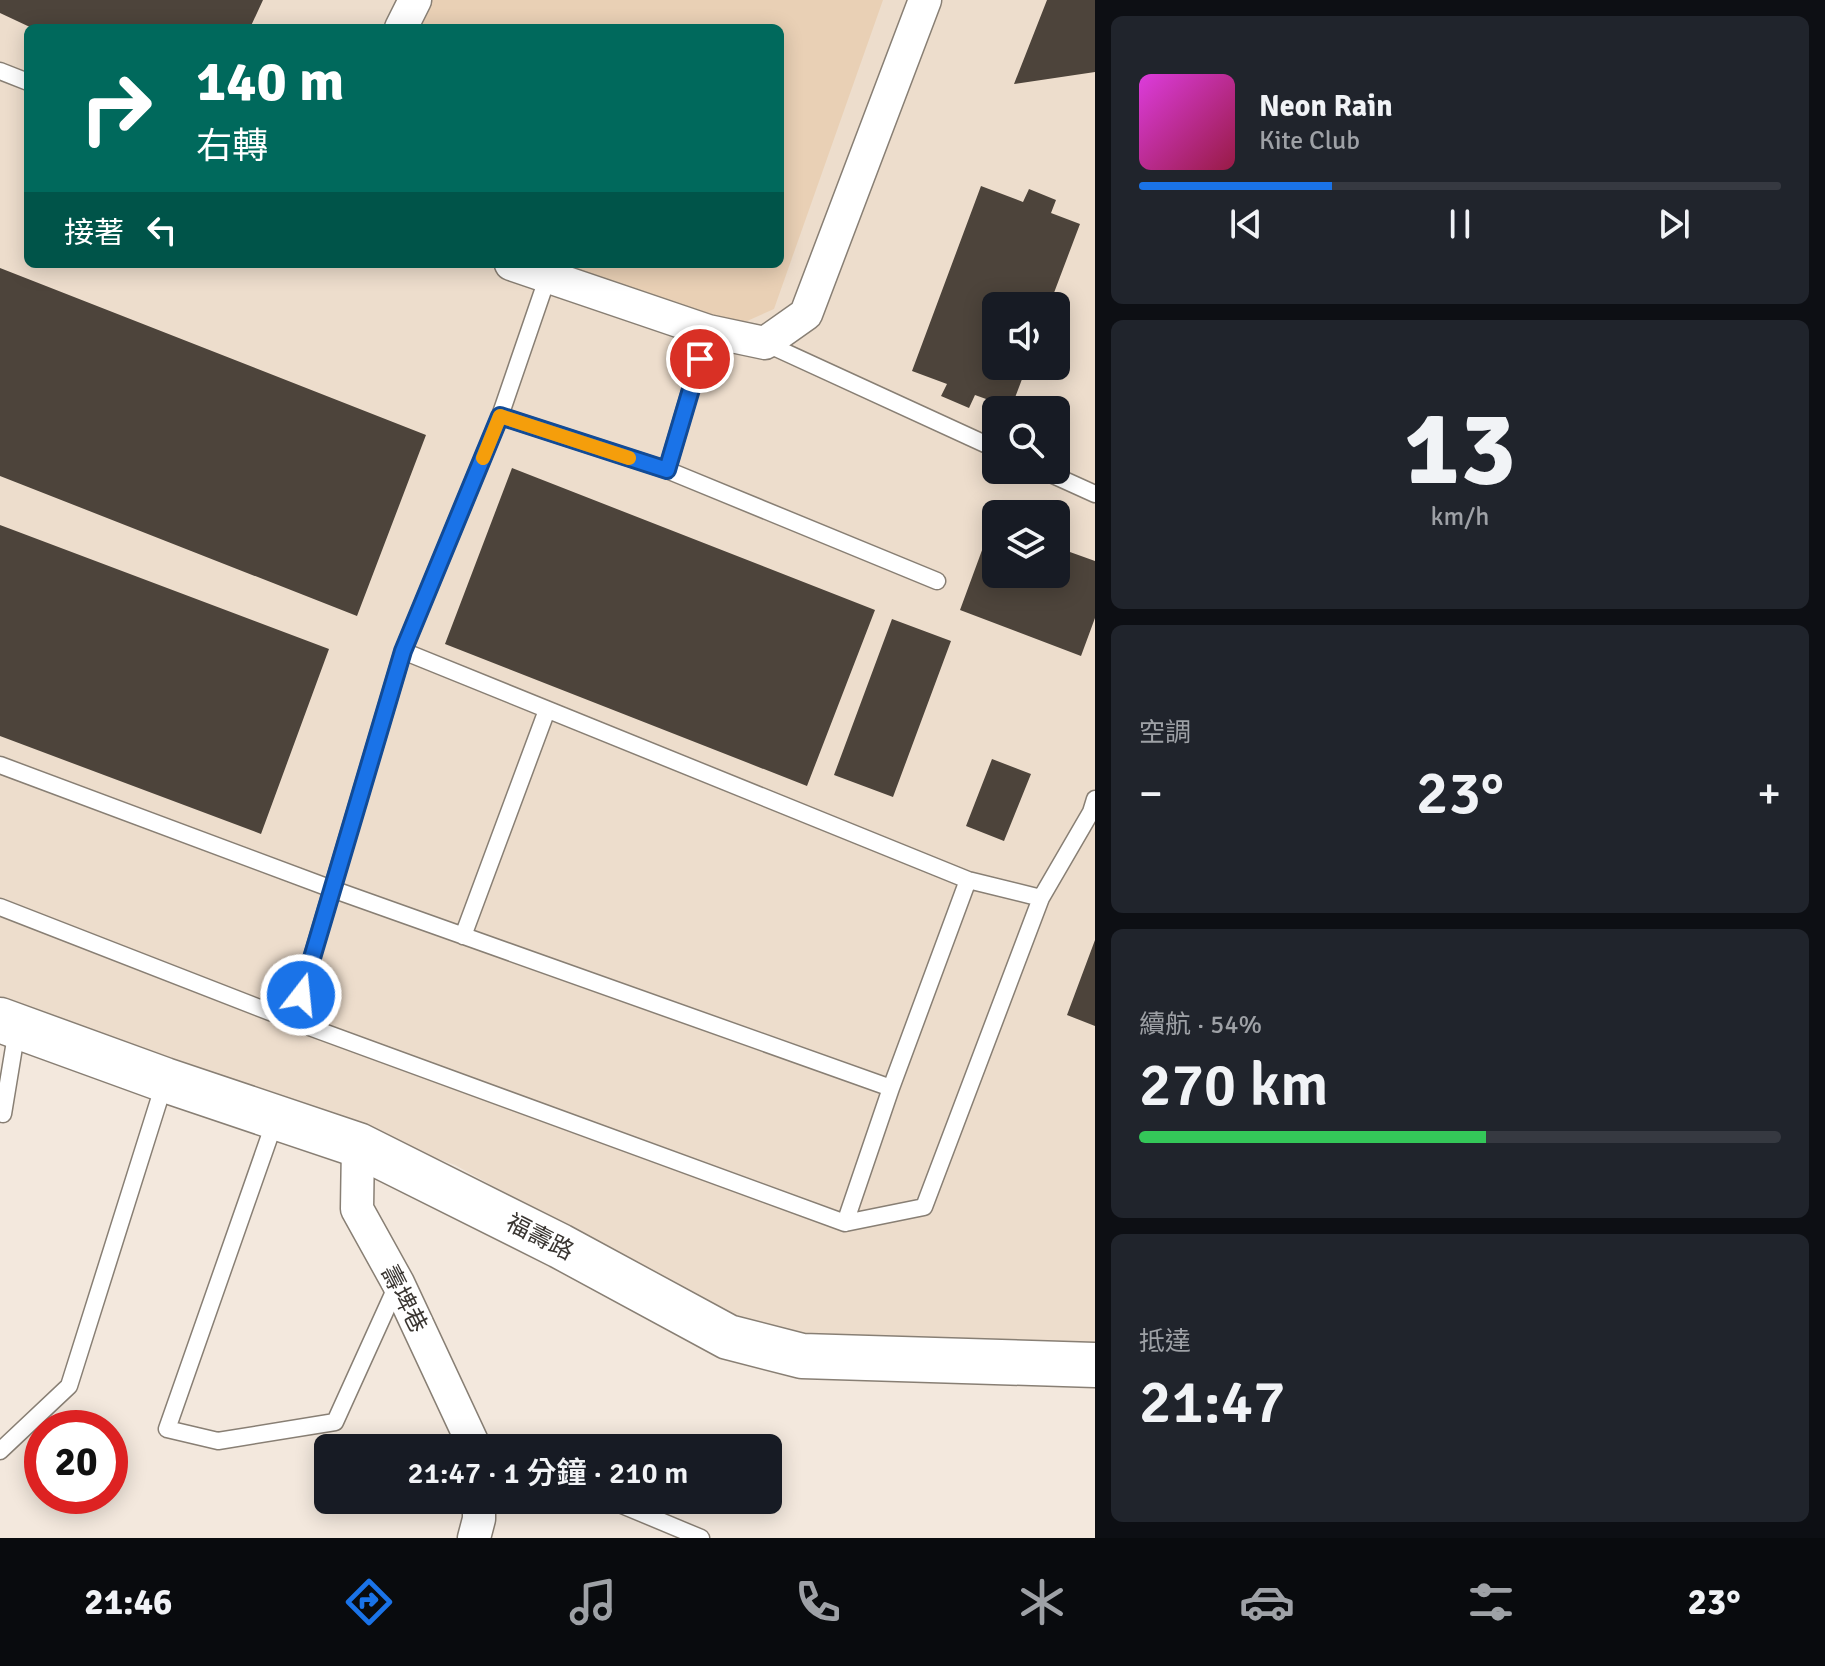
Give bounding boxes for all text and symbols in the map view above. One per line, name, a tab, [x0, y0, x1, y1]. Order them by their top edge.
text: 140 m	[196, 47, 344, 116]
icon: right	[64, 56, 168, 160]
text: Neon Rain	[1259, 88, 1393, 125]
text: 右轉	[196, 124, 268, 169]
text: Kite Club	[1259, 125, 1360, 157]
icon: previous	[1224, 202, 1268, 246]
icon: pause	[1438, 202, 1482, 246]
icon: next	[1652, 202, 1696, 246]
icon: left	[140, 208, 184, 252]
text: 接著	[64, 215, 124, 252]
map controls	[982, 292, 1070, 588]
button: sound	[982, 292, 1070, 380]
pin	[666, 325, 734, 393]
icon: arrive	[678, 337, 722, 381]
text: 13	[1404, 385, 1516, 513]
button: search	[982, 396, 1070, 484]
button: layers	[982, 500, 1070, 588]
text: km/h	[1431, 501, 1489, 533]
text: 空調	[1139, 717, 1191, 749]
text: 23°	[1416, 757, 1504, 831]
text: −	[1139, 767, 1163, 821]
text: +	[1757, 767, 1781, 821]
position arrow	[259, 953, 343, 1037]
text: 續航 · 54%	[1139, 1009, 1262, 1041]
text: 270 km	[1139, 1049, 1328, 1123]
street label: 福壽路	[501, 1207, 579, 1267]
street label: 壽埤巷	[374, 1260, 434, 1338]
text: 抵達	[1139, 1326, 1191, 1358]
text: 21:47	[1139, 1366, 1286, 1440]
speed limit sign: 20	[24, 1410, 128, 1514]
text: 21:47 · 1 分鐘 · 210 m	[408, 1455, 688, 1492]
icon: directions	[341, 1574, 397, 1630]
icon: music	[565, 1574, 621, 1630]
icon: phone	[790, 1574, 846, 1630]
icon: climate	[1014, 1574, 1070, 1630]
icon: car	[1239, 1574, 1295, 1630]
icon: filters	[1463, 1574, 1519, 1630]
text: 21:46	[84, 1580, 173, 1625]
text: 23°	[1687, 1580, 1741, 1625]

